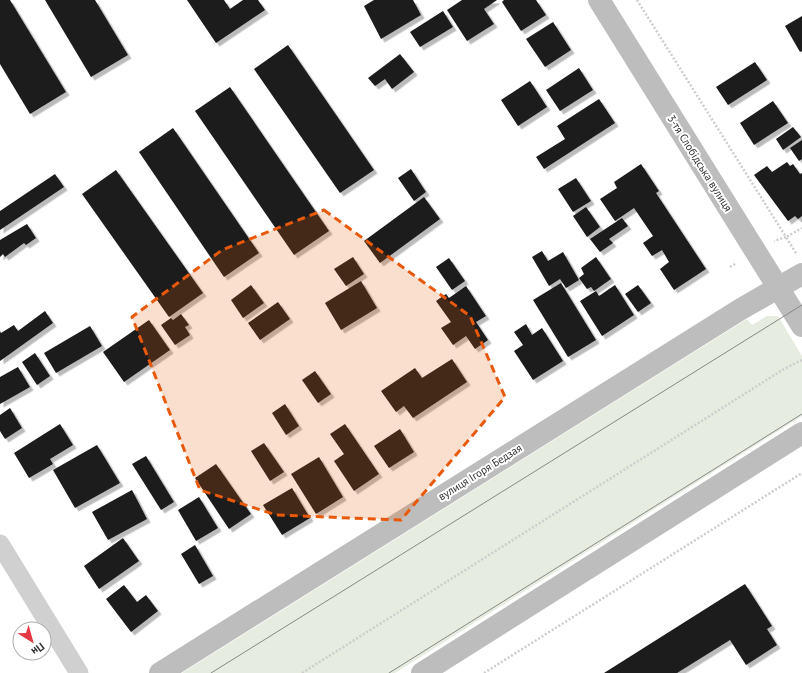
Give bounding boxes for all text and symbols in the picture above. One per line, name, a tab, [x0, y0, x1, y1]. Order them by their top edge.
street label: 3-тя Слобідська вулиця	[665, 112, 735, 214]
street label: вулиця Ігоря Бедзая	[436, 441, 524, 503]
north arrow	[12, 621, 52, 661]
text: Пн	[29, 640, 47, 659]

